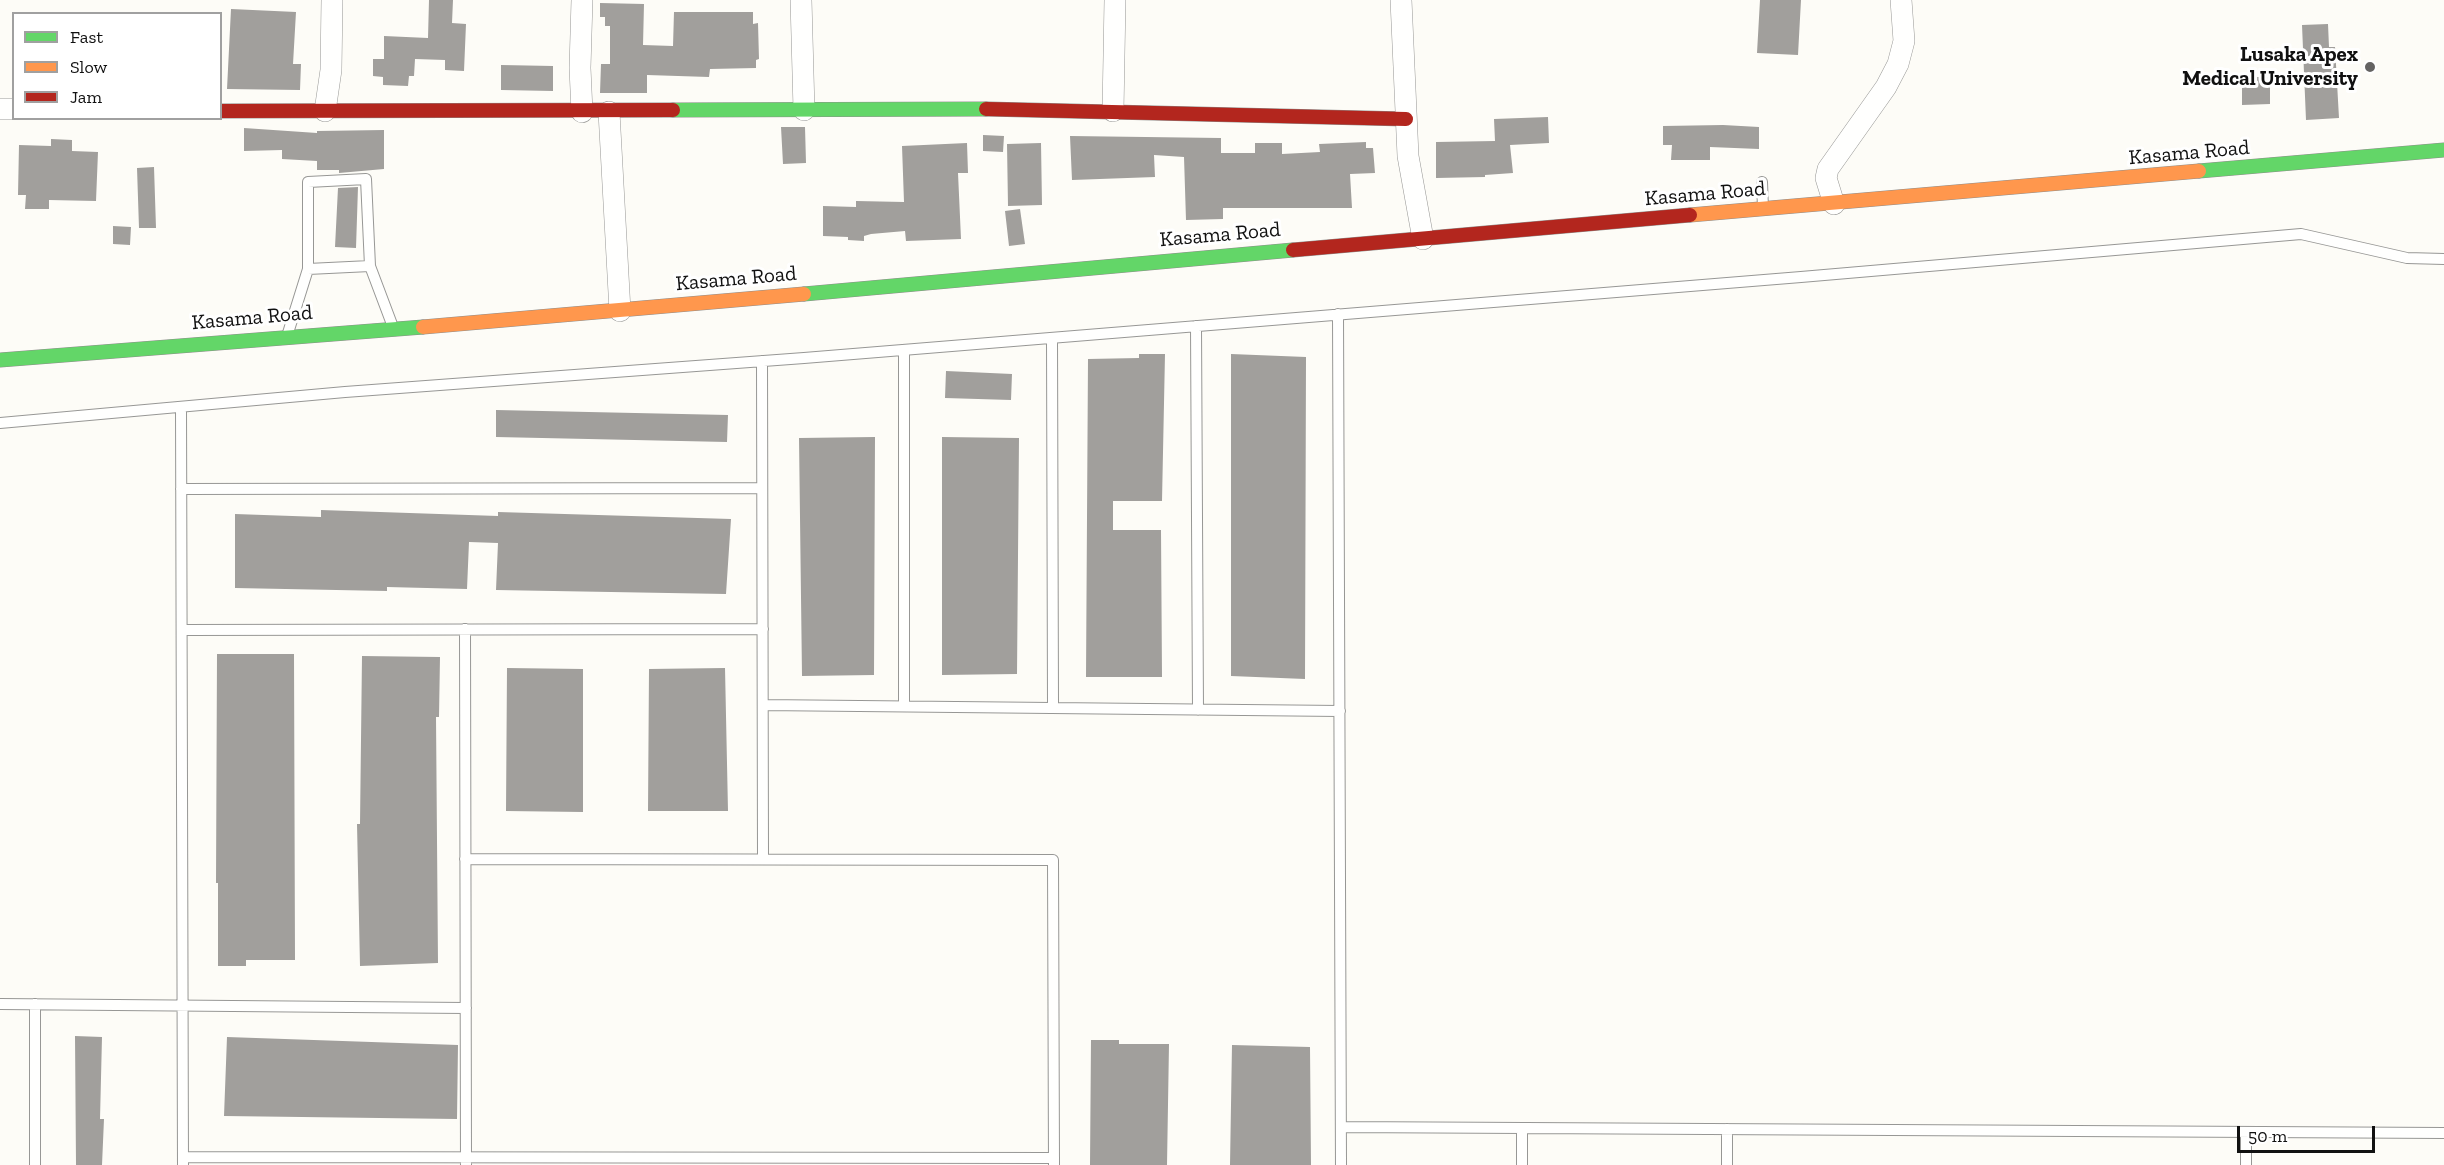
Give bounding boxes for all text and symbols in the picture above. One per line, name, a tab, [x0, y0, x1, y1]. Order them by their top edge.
legend	[12, 12, 222, 120]
text: Fast	[70, 26, 103, 48]
place label: Lusaka Apex Medical University	[2182, 42, 2358, 92]
text: Slow	[70, 56, 107, 78]
marker: Lusaka Apex Medical University	[2363, 60, 2377, 74]
text: Jam	[70, 86, 102, 108]
street label: Kasama Road	[2128, 135, 2250, 171]
street label: Kasama Road	[1644, 176, 1766, 212]
street label: Kasama Road	[1159, 217, 1281, 253]
street label: Kasama Road	[675, 261, 797, 297]
street label: Kasama Road	[191, 300, 313, 336]
scale bar	[2240, 1114, 2378, 1152]
text: 50 m	[2248, 1125, 2287, 1147]

